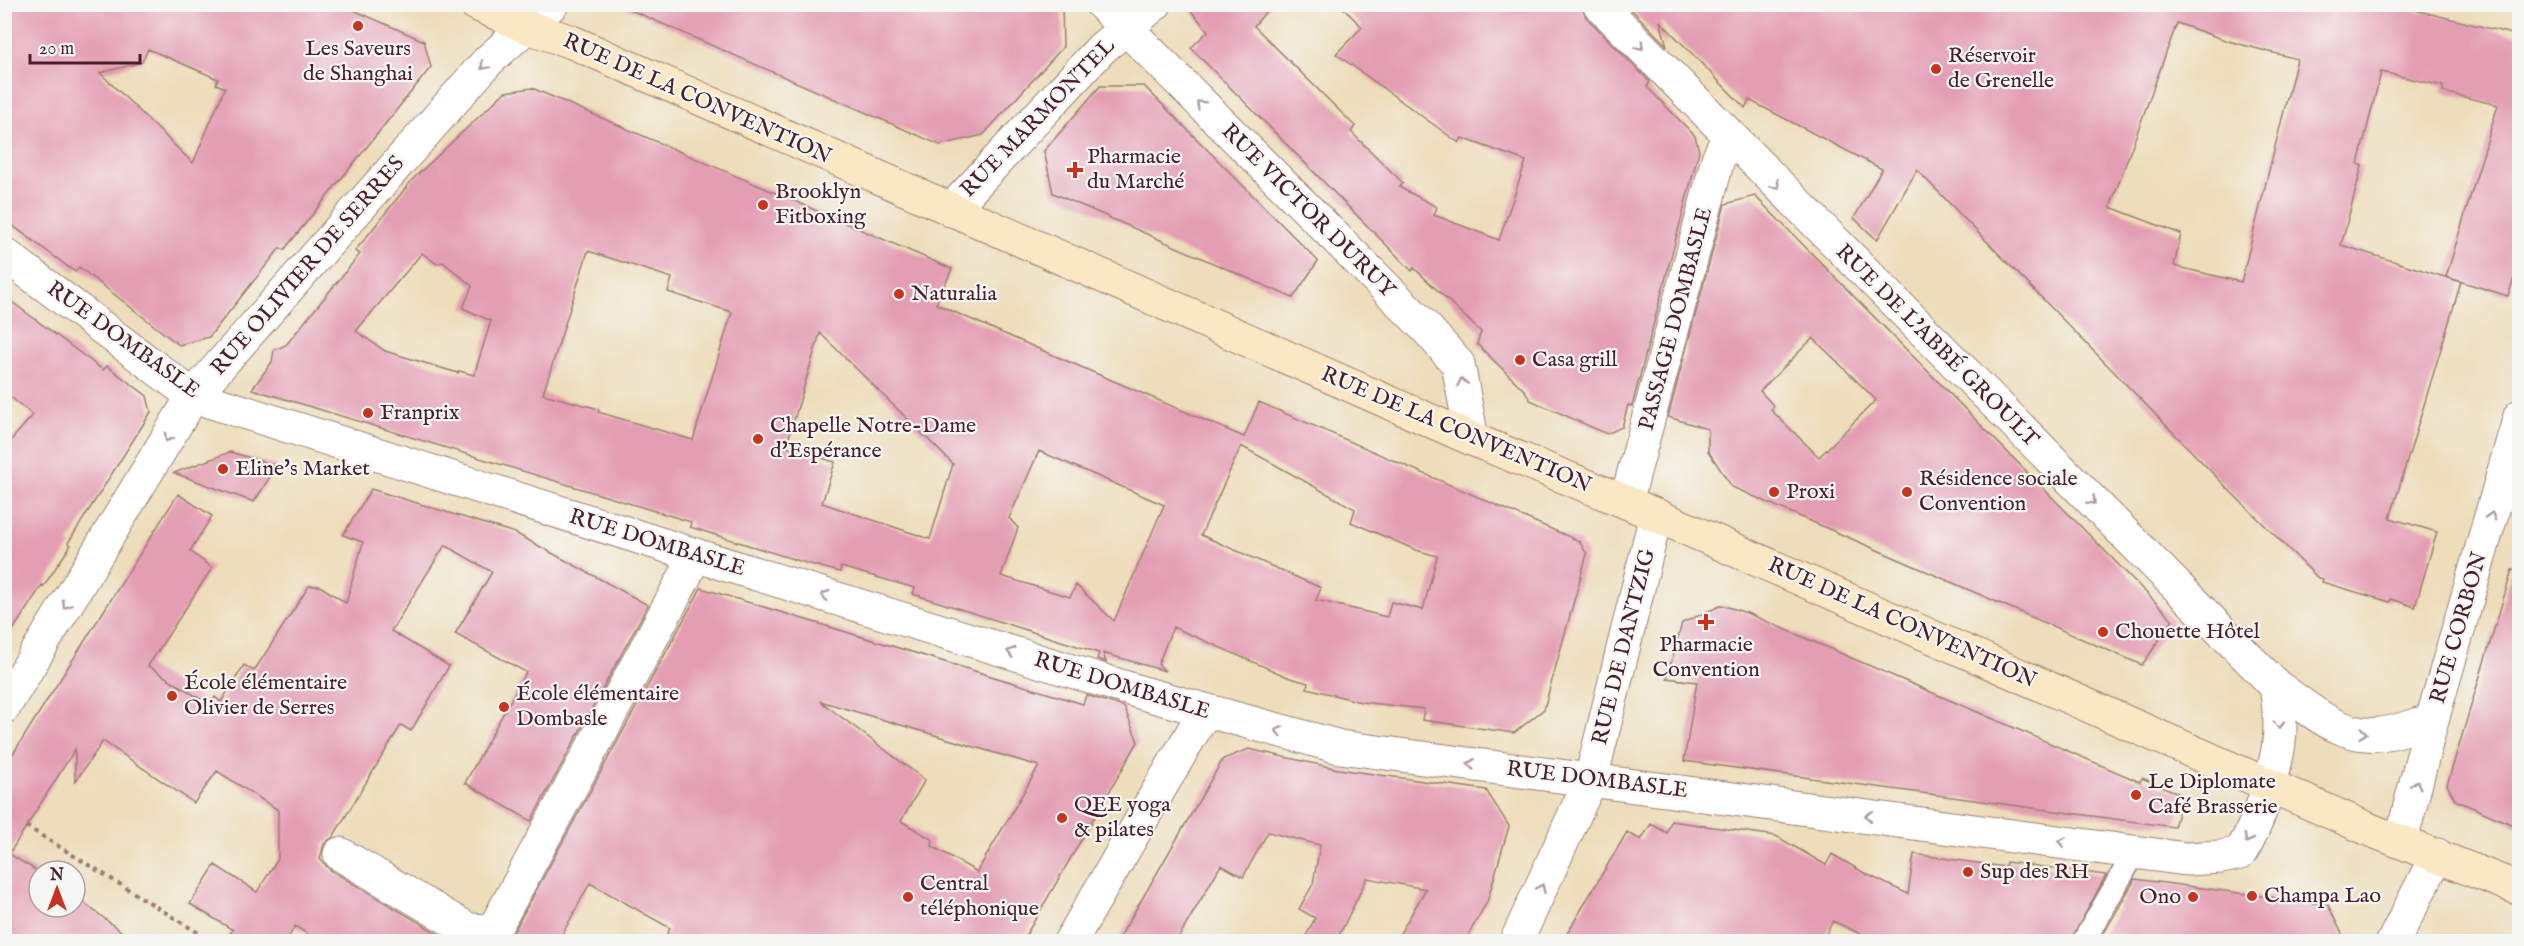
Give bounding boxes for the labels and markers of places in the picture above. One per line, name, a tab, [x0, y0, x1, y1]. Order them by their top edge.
marker: Les Saveurs de Shanghai	[351, 19, 365, 33]
place label: Les Saveurs de Shanghai	[303, 35, 413, 88]
place label: Réservoir de Grenelle	[1948, 42, 2054, 95]
marker: Réservoir de Grenelle	[1929, 62, 1943, 76]
place label: Pharmacie du Marché	[1087, 143, 1184, 196]
marker: Pharmacie du Marché	[1068, 163, 1082, 177]
place label: Brooklyn Fitboxing	[775, 178, 867, 231]
marker: Brooklyn Fitboxing	[756, 198, 770, 212]
place label: Naturalia	[911, 280, 997, 308]
marker: Naturalia	[892, 287, 906, 301]
place label: Casa grill	[1532, 346, 1617, 374]
marker: Casa grill	[1513, 353, 1527, 367]
place label: Franprix	[380, 399, 460, 427]
marker: Franprix	[361, 406, 375, 420]
place label: Chapelle Notre-Dame d'Espérance	[770, 412, 976, 465]
marker: Chapelle Notre-Dame d'Espérance	[751, 432, 765, 446]
place label: Eline's Market	[235, 455, 370, 483]
marker: Eline's Market	[216, 462, 230, 476]
place label: Résidence sociale Convention	[1919, 465, 2078, 518]
place label: Proxi	[1786, 478, 1835, 506]
marker: Proxi	[1767, 485, 1781, 499]
marker: Résidence sociale Convention	[1900, 485, 1914, 499]
marker: Pharmacie Convention	[1699, 615, 1713, 629]
place label: Chouette Hôtel	[2115, 618, 2260, 646]
marker: Chouette Hôtel	[2096, 625, 2110, 639]
place label: Pharmacie Convention	[1652, 631, 1760, 684]
place label: École élémentaire Olivier de Serres	[184, 669, 347, 722]
place label: École élémentaire Dombasle	[516, 680, 679, 733]
marker: École élémentaire Olivier de Serres	[165, 689, 179, 703]
marker: École élémentaire Dombasle	[497, 700, 511, 714]
place label: Le Diplomate Café Brasserie	[2148, 768, 2278, 821]
marker: Le Diplomate Café Brasserie	[2129, 788, 2143, 802]
place label: QEE yoga & pilates	[1074, 791, 1171, 844]
marker: QEE yoga & pilates	[1055, 811, 1069, 825]
place label: Sup des RH	[1980, 858, 2089, 886]
marker: Sup des RH	[1961, 865, 1975, 879]
place label: Central téléphonique	[920, 870, 1039, 923]
place label: Champa Lao	[2264, 882, 2381, 910]
place label: Ono	[2139, 883, 2181, 911]
marker: Champa Lao	[2245, 889, 2259, 903]
marker: Central téléphonique	[901, 890, 915, 904]
marker: Ono	[2186, 890, 2200, 904]

